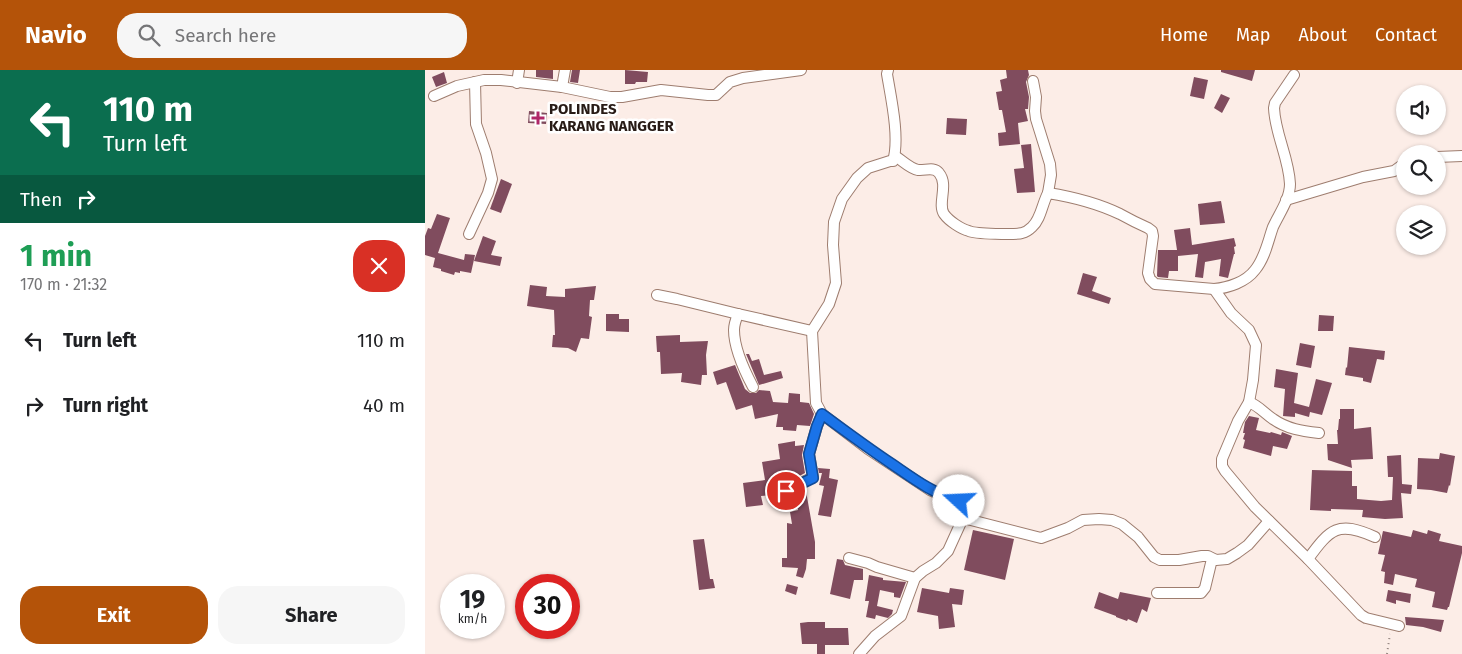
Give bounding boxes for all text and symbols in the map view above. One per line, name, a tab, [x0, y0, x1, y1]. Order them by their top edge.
search box	[117, 13, 467, 58]
text: Navio	[25, 21, 87, 49]
icon: search	[135, 21, 163, 49]
text: Search here	[175, 24, 276, 47]
text: Home	[1160, 24, 1208, 46]
text: Map	[1236, 24, 1270, 46]
text: About	[1298, 24, 1347, 46]
text: Contact	[1375, 24, 1437, 46]
map controls	[1396, 85, 1446, 255]
button: sound	[1396, 85, 1446, 135]
text: 110 m	[103, 88, 193, 130]
icon: left	[20, 90, 85, 155]
place label: POLINDES KARANG NANGGER	[549, 100, 675, 135]
marker: POLINDES KARANG NANGGER	[531, 111, 545, 125]
text: Turn left	[103, 130, 187, 157]
button: search	[1396, 145, 1446, 195]
icon: right	[72, 185, 100, 213]
text: Then	[20, 188, 62, 211]
button: layers	[1396, 205, 1446, 255]
text: 1 min	[20, 238, 92, 274]
button: close	[353, 240, 405, 292]
text: 170 m · 21:32	[20, 275, 107, 294]
icon: left	[20, 327, 48, 355]
text: Turn left	[63, 329, 137, 352]
text: 110 m	[357, 329, 405, 352]
icon: right	[20, 392, 48, 420]
text: Turn right	[63, 394, 148, 417]
text: 40 m	[363, 394, 405, 417]
pin	[765, 470, 807, 512]
position arrow	[932, 474, 984, 526]
icon: arrive	[772, 477, 800, 505]
speed limit sign: 30	[515, 574, 580, 639]
text: 19	[460, 585, 485, 615]
button: Exit	[20, 586, 208, 644]
button: Share	[218, 586, 405, 644]
text: km/h	[458, 612, 487, 626]

